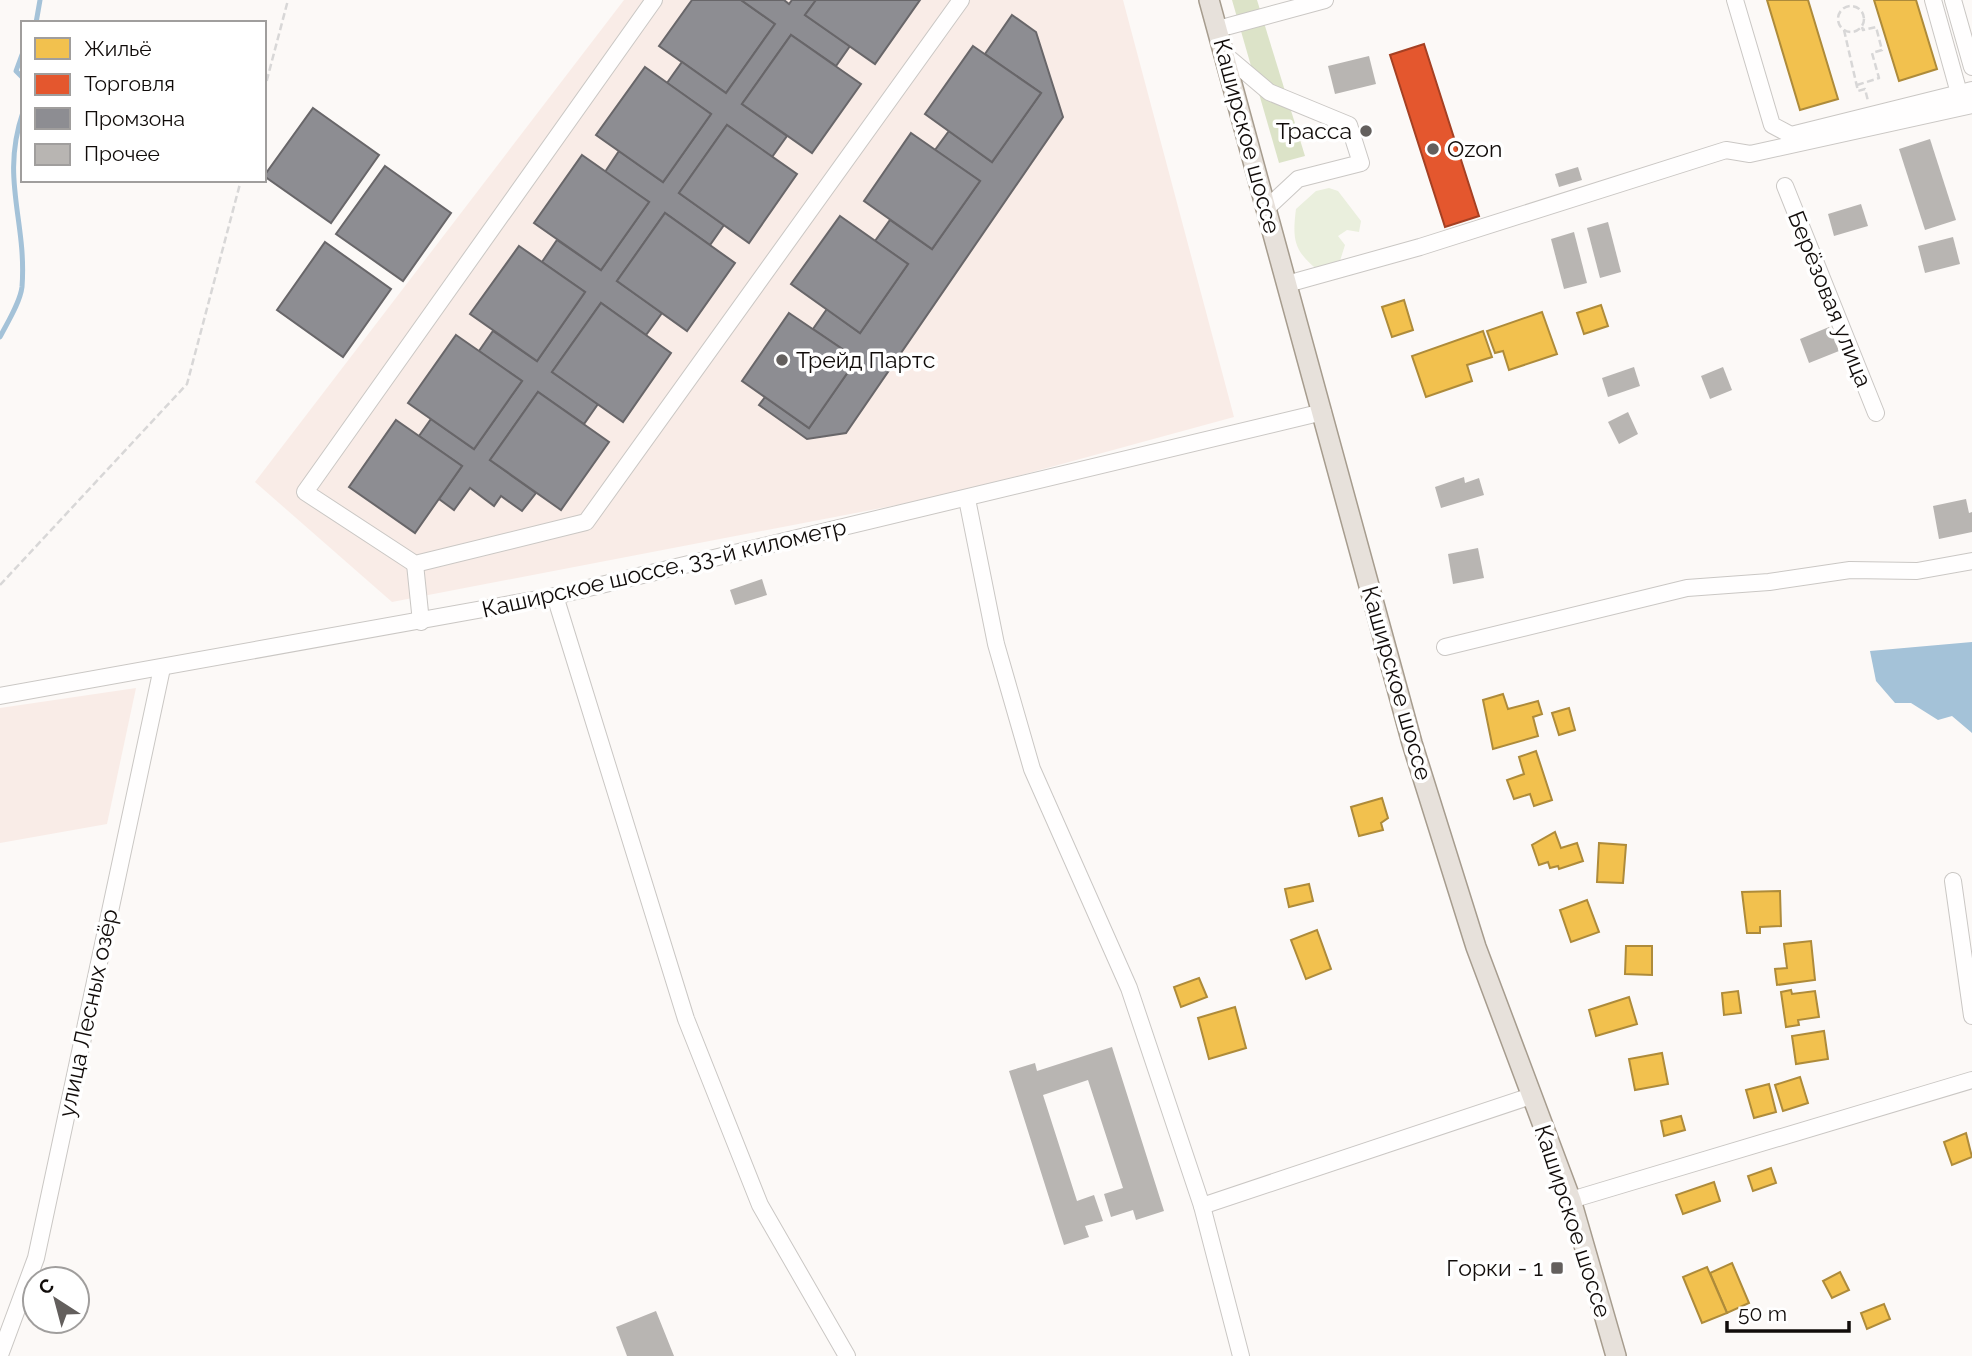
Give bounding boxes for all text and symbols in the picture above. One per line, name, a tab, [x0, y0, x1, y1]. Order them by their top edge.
legend	[21, 21, 266, 182]
street label: Каширское шоссе	[1208, 35, 1287, 236]
text: Жильё	[84, 36, 152, 61]
text: Торговля	[84, 71, 175, 96]
text: Промзона	[84, 106, 185, 131]
place label: Трасса	[1276, 117, 1352, 144]
marker: Трасса	[1358, 123, 1374, 139]
place label: Ozon	[1447, 135, 1502, 162]
text: Прочее	[84, 141, 160, 166]
marker: Ozon	[1425, 141, 1441, 157]
street label: Берёзовая улица	[1783, 207, 1878, 391]
place label: Трейд Партс	[796, 346, 935, 373]
marker: Трейд Партс	[774, 352, 790, 368]
street label: Каширское шоссе, 33-й километр	[479, 512, 849, 623]
street label: Каширское шоссе	[1357, 583, 1438, 783]
street label: улица Лесных озёр	[52, 906, 123, 1119]
street label: Каширское шоссе	[1530, 1121, 1617, 1321]
place label: Горки - 1	[1446, 1254, 1543, 1281]
marker: Горки - 1	[1549, 1260, 1565, 1276]
north arrow	[21, 1265, 91, 1335]
text: С	[34, 1274, 58, 1299]
scale bar	[1727, 1290, 1850, 1334]
text: 50 m	[1738, 1301, 1787, 1326]

